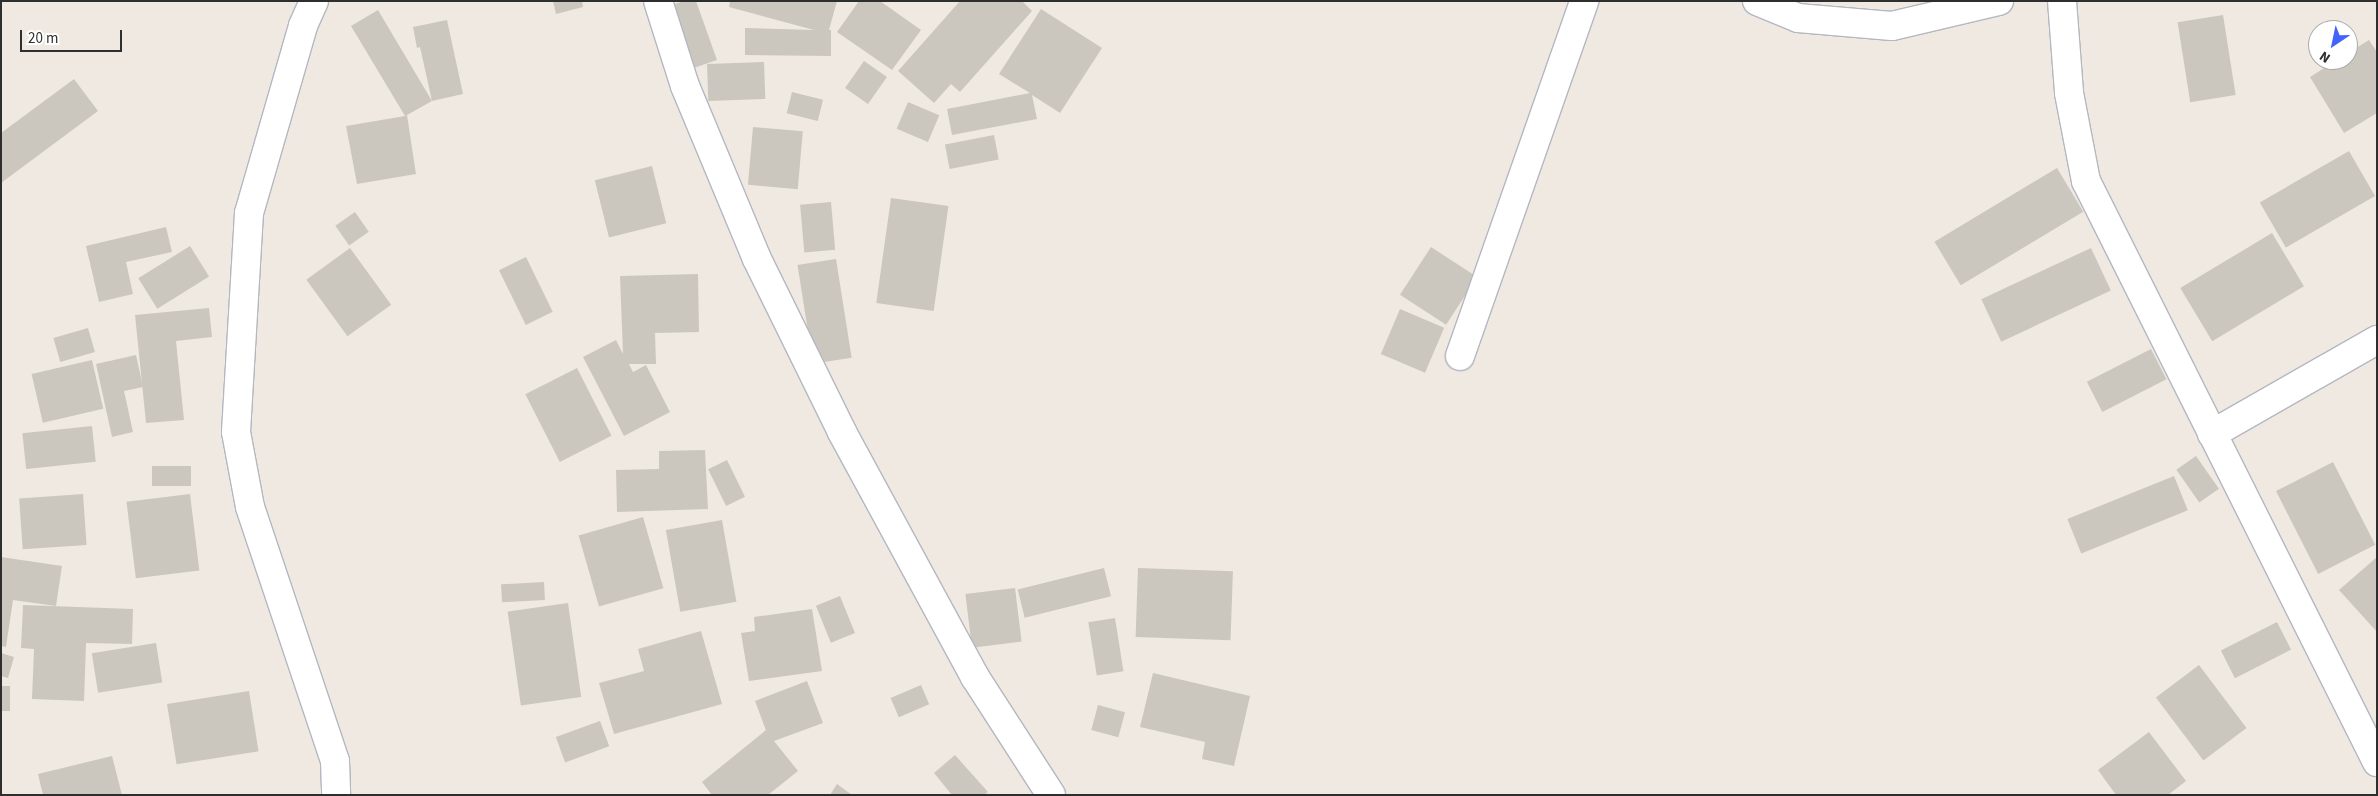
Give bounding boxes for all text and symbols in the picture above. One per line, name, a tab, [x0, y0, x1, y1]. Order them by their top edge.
scale bar	[22, 20, 125, 52]
north arrow	[2308, 20, 2358, 70]
text: 20 m	[28, 28, 58, 49]
text: N	[2316, 46, 2335, 68]

